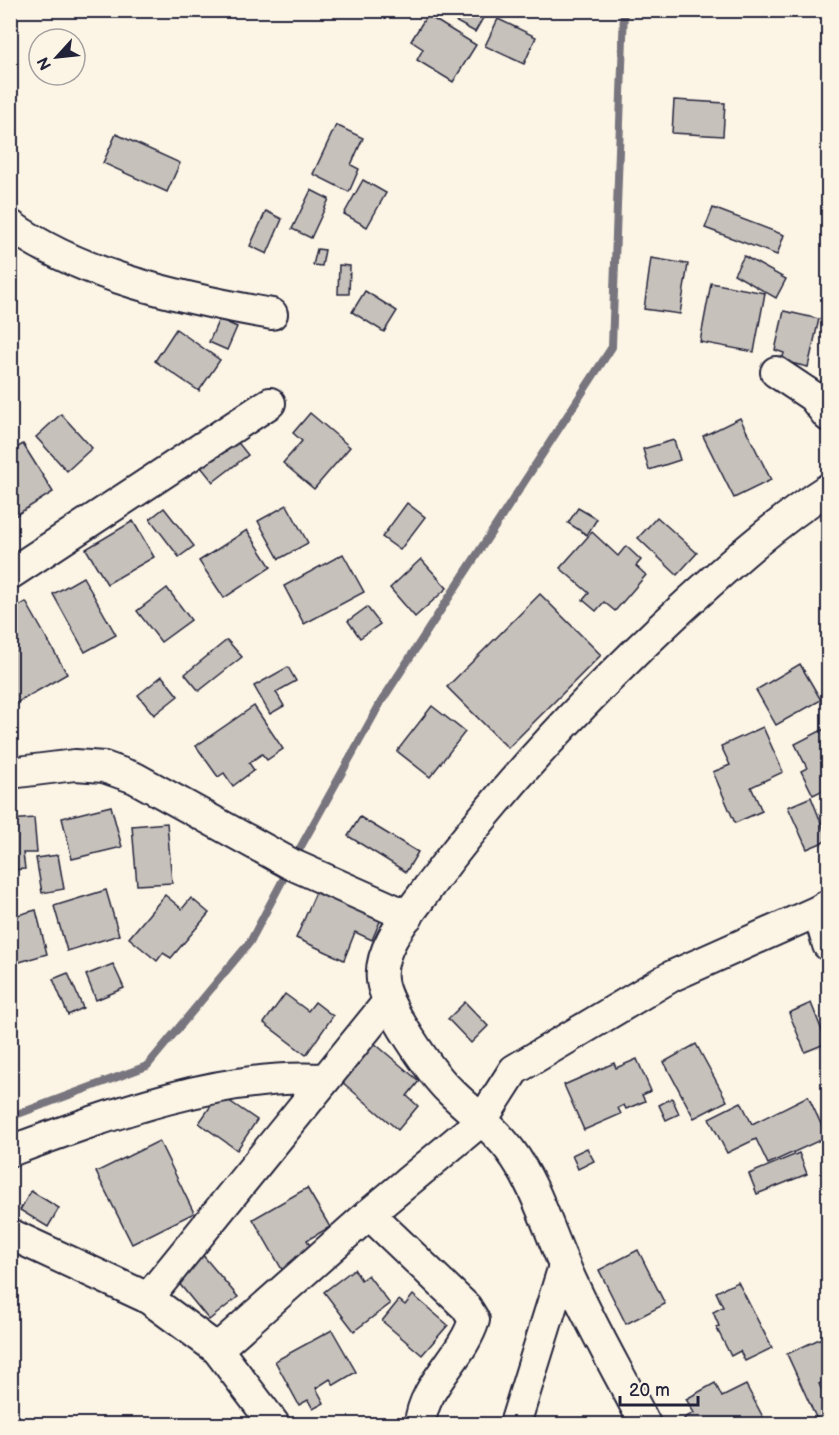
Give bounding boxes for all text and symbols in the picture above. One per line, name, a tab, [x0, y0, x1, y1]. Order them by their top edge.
north arrow	[27, 27, 87, 87]
text: N	[34, 53, 56, 73]
scale bar	[620, 1369, 698, 1407]
text: 20 m	[629, 1380, 670, 1401]

